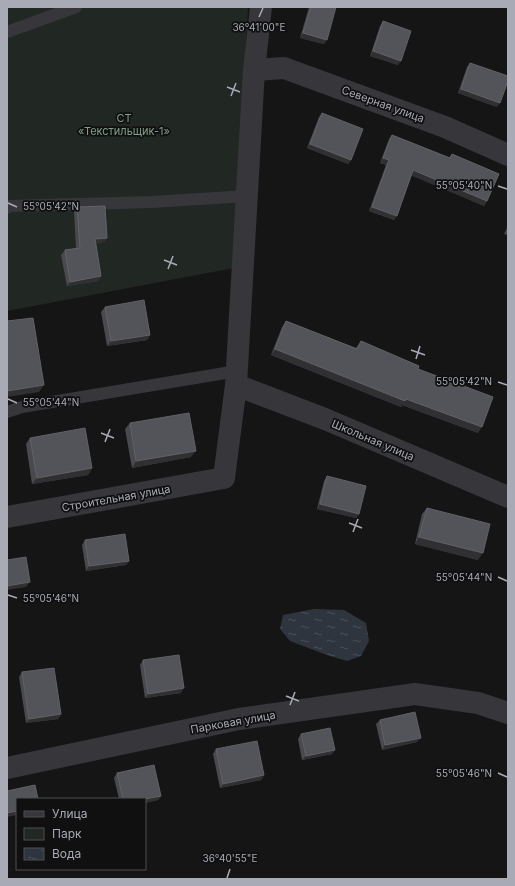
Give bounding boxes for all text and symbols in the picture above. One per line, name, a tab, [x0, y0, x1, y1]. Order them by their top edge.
text: 36°41'00"E	[232, 21, 286, 33]
street label: Северная улица	[340, 83, 426, 125]
park label: СТ «Текстильщик-1»	[78, 111, 170, 138]
text: 55°05'40"N	[436, 179, 492, 191]
text: 55°05'42"N	[23, 200, 79, 212]
text: 55°05'42"N	[436, 375, 492, 387]
text: 55°05'44"N	[23, 396, 79, 408]
street label: Школьная улица	[330, 416, 416, 464]
street label: Строительная улица	[61, 482, 171, 514]
text: 55°05'44"N	[436, 571, 492, 583]
text: 55°05'46"N	[23, 592, 79, 604]
street label: Парковая улица	[189, 708, 277, 736]
text: 55°05'46"N	[436, 767, 492, 779]
legend	[16, 798, 146, 870]
text: Улица	[52, 806, 87, 821]
text: Парк	[52, 826, 82, 841]
text: Вода	[52, 846, 81, 861]
text: 36°40'55"E	[202, 852, 258, 864]

